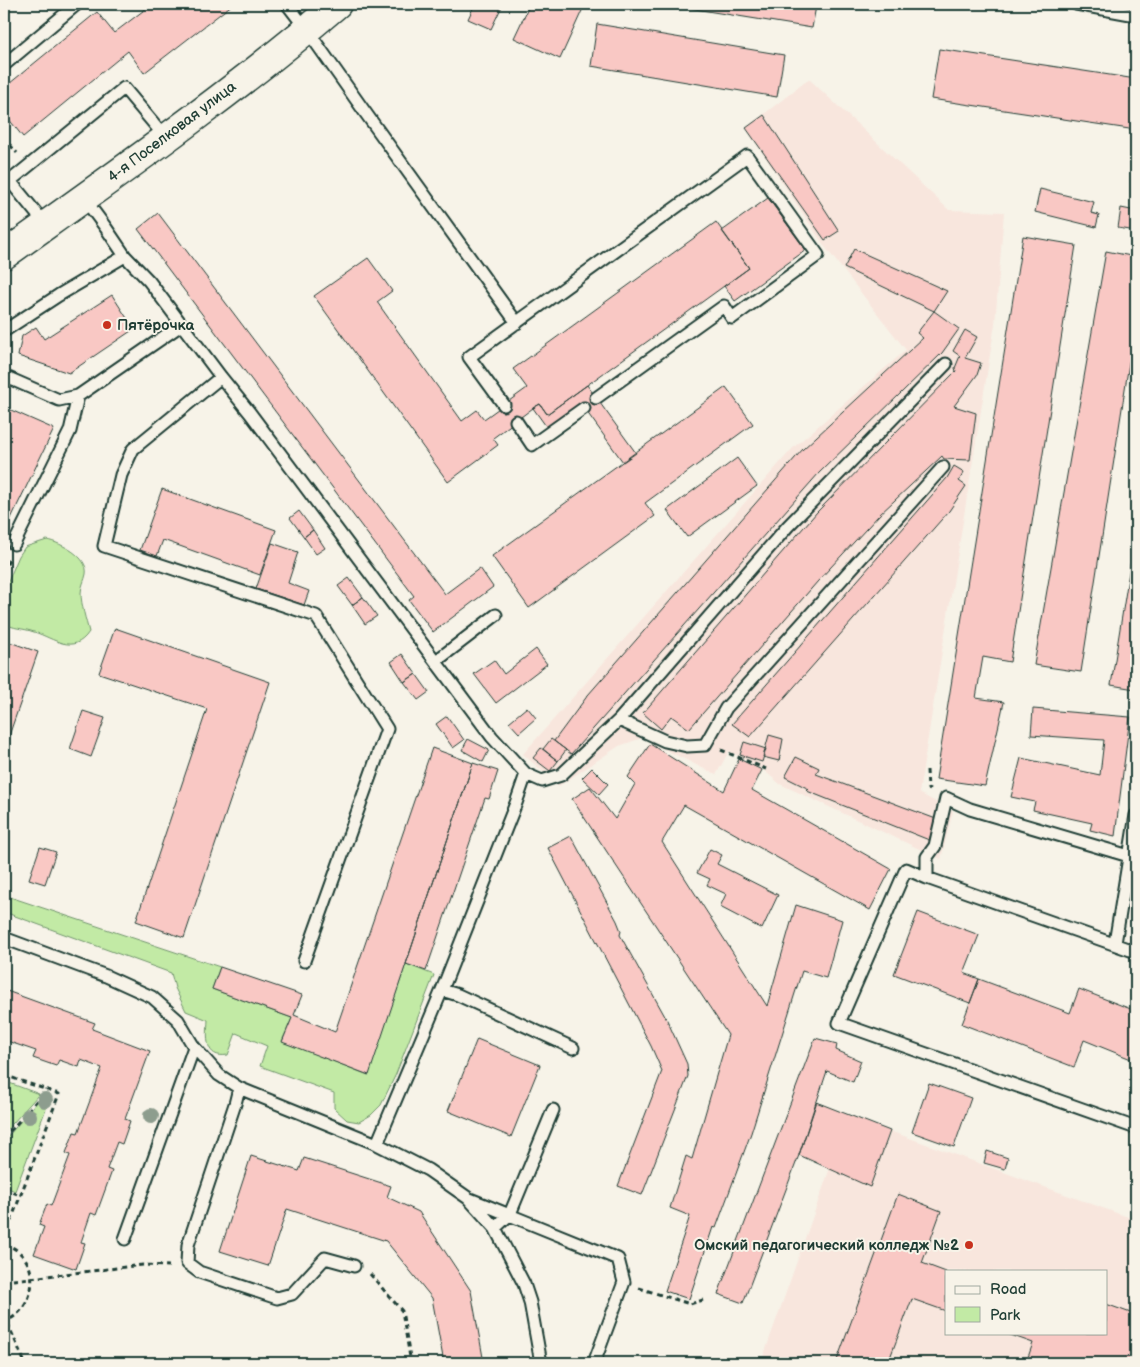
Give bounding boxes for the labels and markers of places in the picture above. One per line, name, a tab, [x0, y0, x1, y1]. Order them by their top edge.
place label: Пятёрочка	[117, 316, 195, 335]
marker: Пятёрочка	[101, 319, 113, 331]
place label: Омский педагогический колледж №2	[694, 1236, 959, 1255]
marker: Омский педагогический колледж №2	[963, 1239, 975, 1251]

